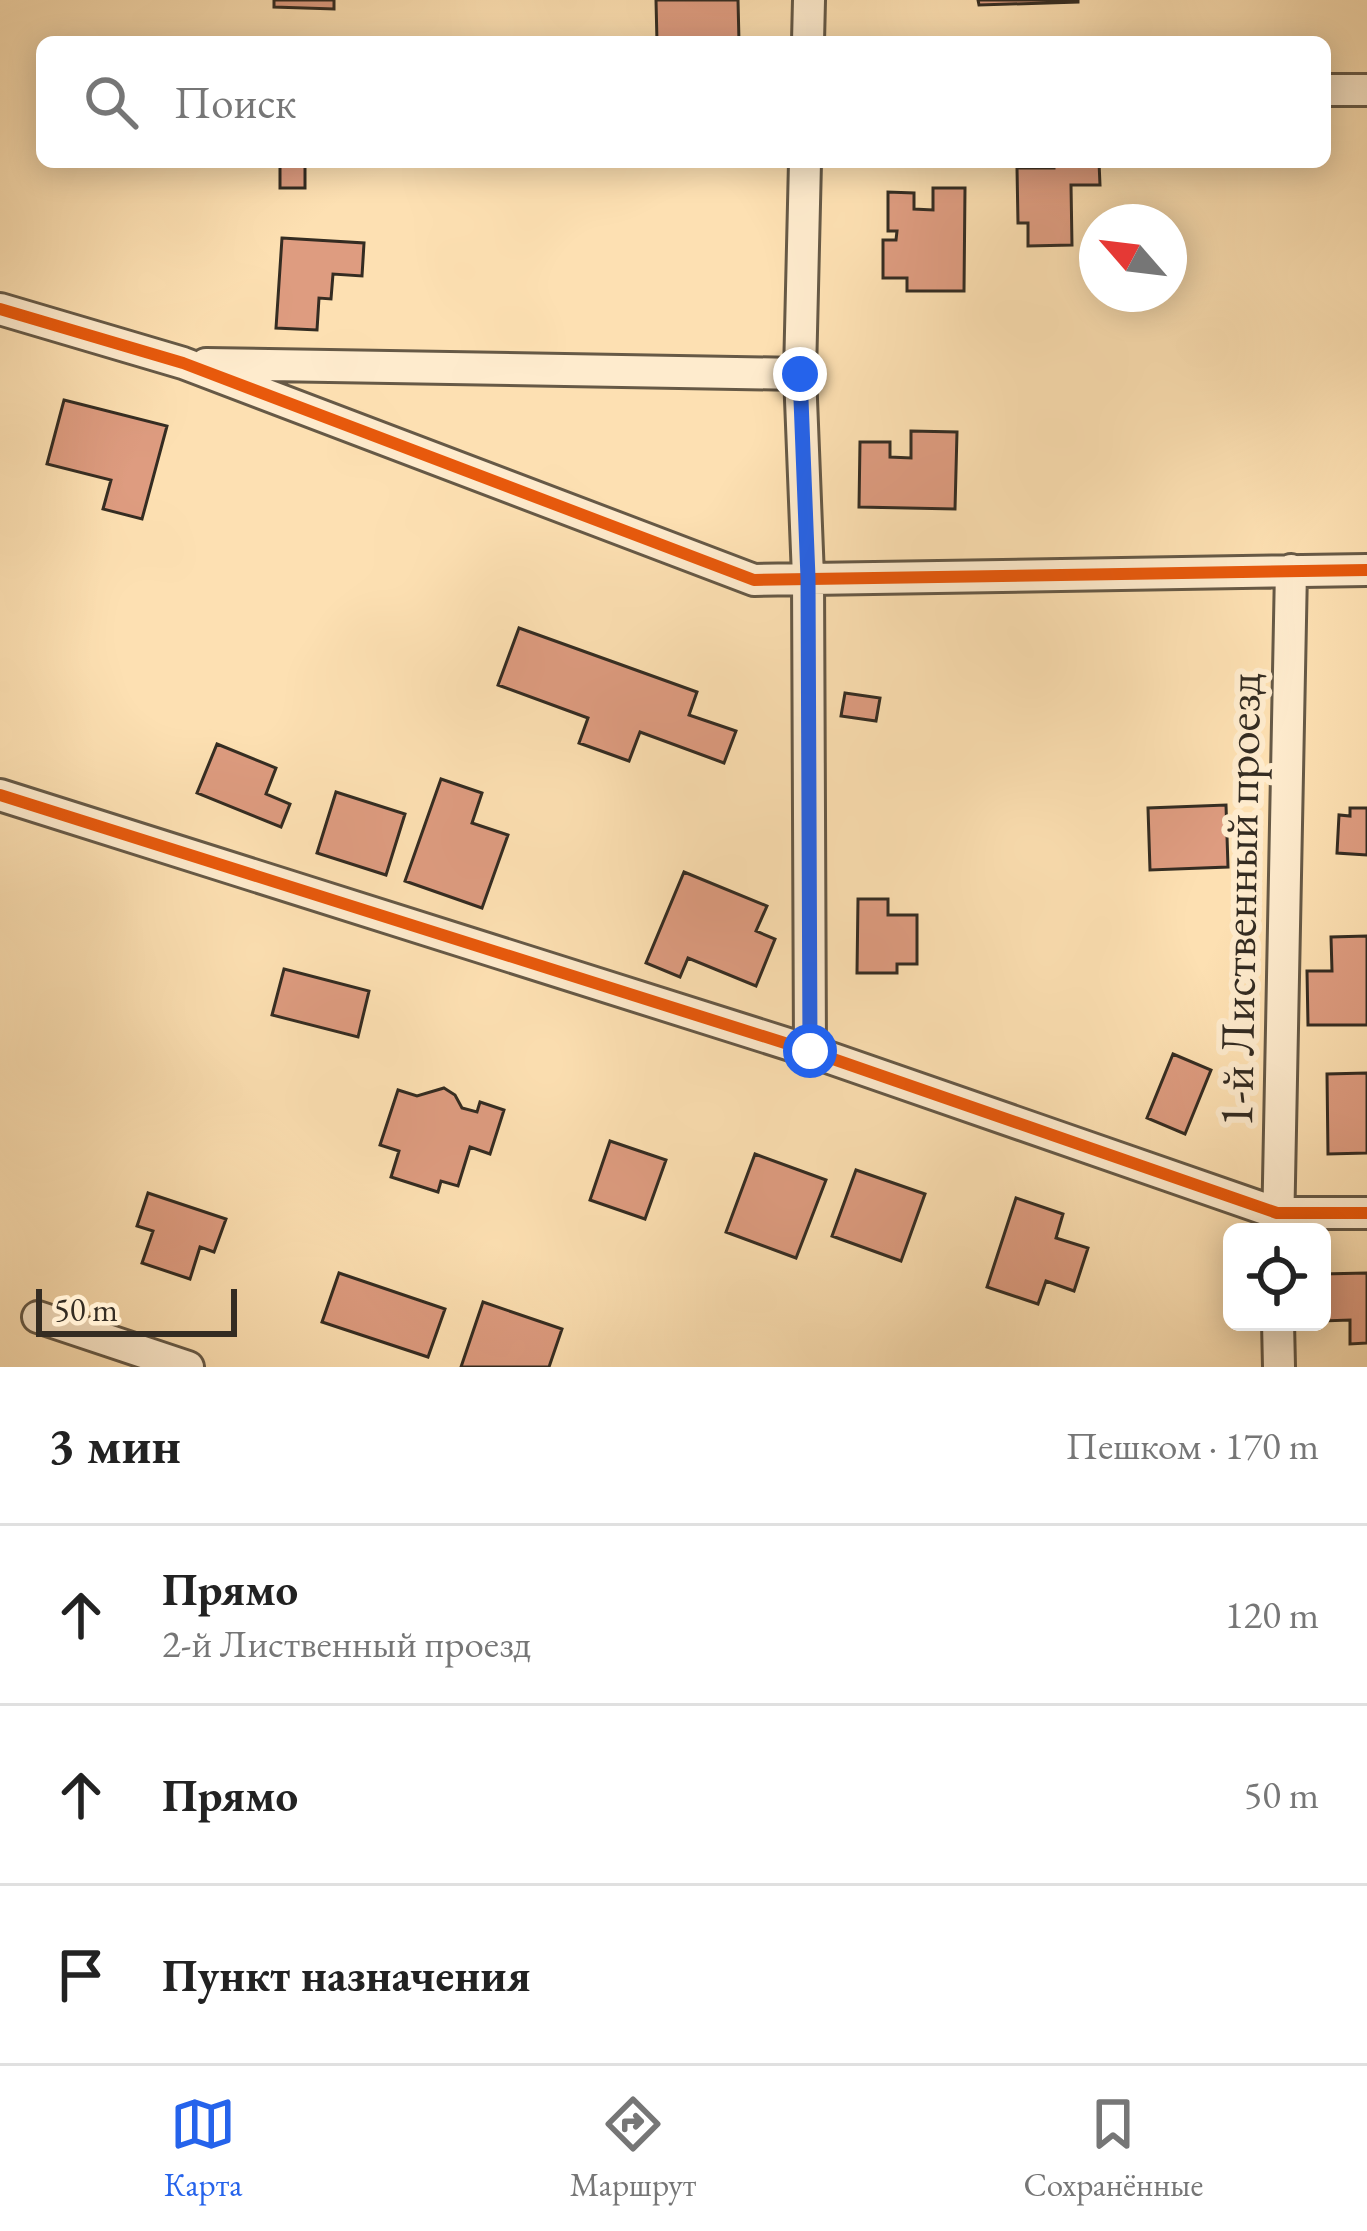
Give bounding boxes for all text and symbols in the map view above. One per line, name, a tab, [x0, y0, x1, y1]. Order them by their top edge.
search box	[36, 36, 1331, 168]
icon: search	[78, 69, 144, 135]
text: Поиск	[174, 73, 296, 131]
north arrow	[1079, 204, 1187, 312]
route end	[773, 347, 827, 401]
street label: 1-й Лиственный проезд	[1204, 672, 1274, 1128]
route start	[783, 1024, 837, 1078]
map controls	[1223, 1223, 1331, 1331]
button: locate	[1223, 1223, 1331, 1331]
scale bar	[36, 1283, 237, 1336]
text: 50 m	[54, 1288, 118, 1331]
text: 3 мин	[48, 1412, 181, 1478]
text: Пешком · 170 m	[1066, 1420, 1319, 1471]
text: Прямо	[162, 1560, 298, 1618]
icon: ahead	[48, 1582, 114, 1648]
text: 120 m	[1225, 1589, 1319, 1640]
text: 2-й Лиственный проезд	[162, 1618, 531, 1669]
icon: ahead	[48, 1762, 114, 1828]
text: Прямо	[162, 1766, 298, 1824]
text: 50 m	[1243, 1769, 1319, 1820]
icon: arrive	[48, 1942, 114, 2008]
text: Пункт назначения	[162, 1946, 531, 2004]
tab: Карта	[164, 2091, 242, 2206]
tab: Маршрут	[570, 2091, 696, 2206]
tab: Сохранённые	[1023, 2091, 1203, 2206]

